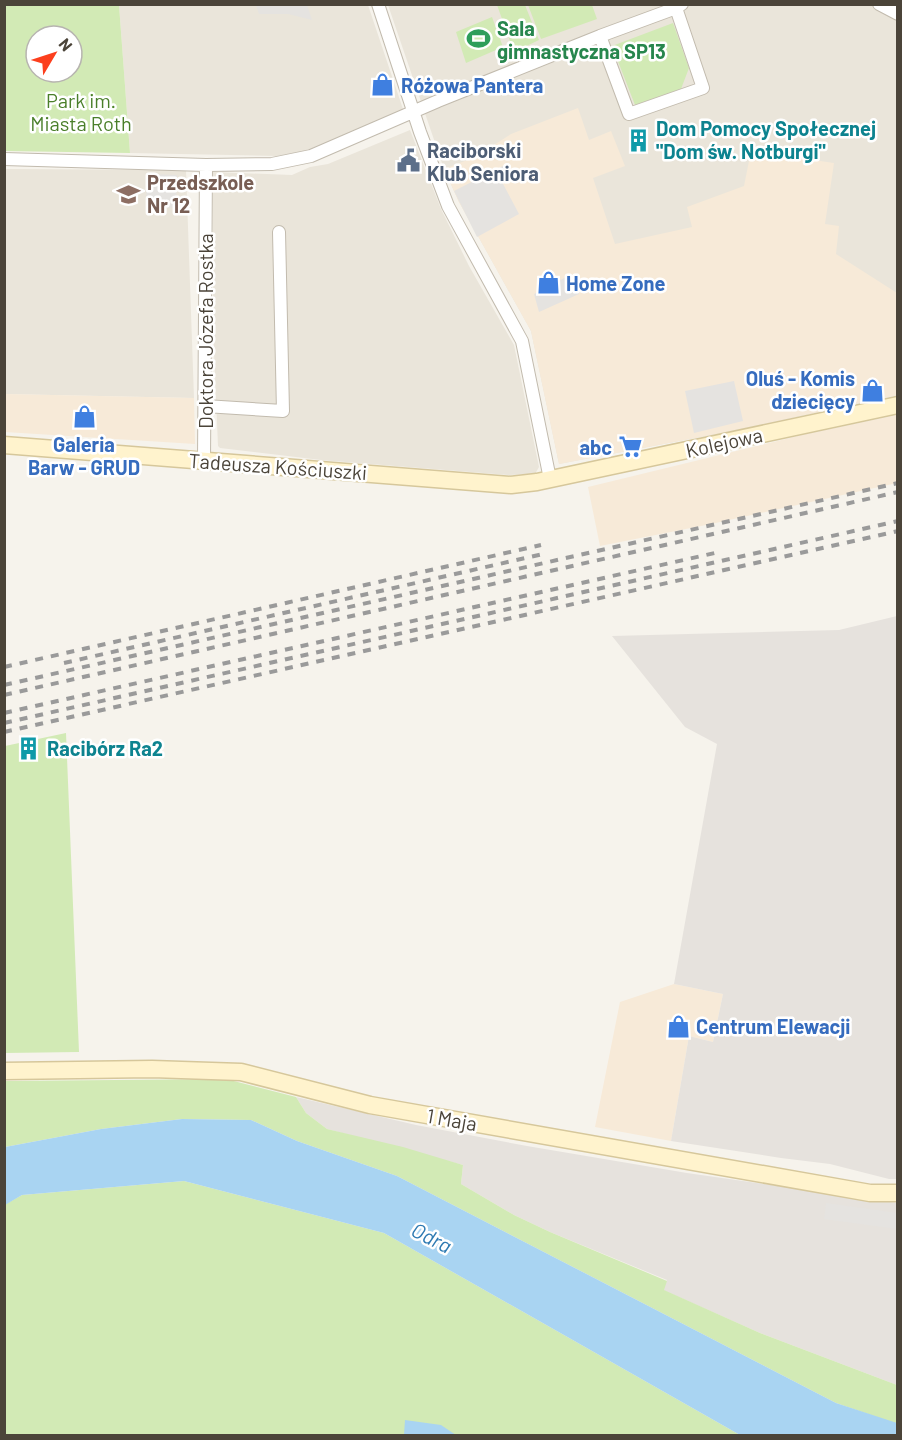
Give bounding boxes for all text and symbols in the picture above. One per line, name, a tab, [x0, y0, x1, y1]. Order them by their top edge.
place label: Sala gimnastyczna SP13	[497, 16, 666, 63]
north arrow	[24, 24, 84, 84]
sports icon: Sala gimnastyczna SP13	[466, 26, 492, 52]
text: N	[55, 34, 77, 54]
shop icon: Różowa Pantera	[370, 72, 396, 98]
place label: Różowa Pantera	[401, 73, 543, 97]
park label: Park im. Miasta Roth	[30, 88, 132, 135]
place label: Dom Pomocy Społecznej "Dom św. Notburgi"	[656, 116, 876, 163]
building icon: Dom Pomocy Społecznej "Dom św. Notburgi"	[625, 127, 651, 153]
place label: Raciborski Klub Seniora	[427, 138, 539, 185]
public building icon: Raciborski Klub Seniora	[396, 148, 422, 174]
place label: Przedszkole Nr 12	[147, 170, 254, 217]
school or university icon: Przedszkole Nr 12	[116, 181, 142, 207]
street label: Doktora Józefa Rostka	[193, 233, 217, 429]
shop icon: Home Zone	[535, 270, 561, 296]
place label: Home Zone	[566, 271, 665, 295]
place label: Oluś - Komis dziecięcy	[746, 366, 855, 413]
shop icon: Oluś - Komis dziecięcy	[860, 377, 886, 403]
shop icon: Galeria Barw - GRUD	[71, 404, 97, 430]
street label: Kolejowa	[683, 422, 765, 462]
place label: Galeria Barw - GRUD	[28, 432, 140, 479]
supermarket icon: abc	[617, 434, 643, 460]
place label: abc	[579, 435, 612, 459]
street label: Tadeusza Kościuszki	[188, 448, 368, 484]
building icon: Racibórz Ra2	[16, 735, 42, 761]
place label: Racibórz Ra2	[47, 736, 163, 760]
shop icon: Centrum Elewacji	[665, 1013, 691, 1039]
place label: Centrum Elewacji	[696, 1014, 850, 1038]
street label: 1 Maja	[425, 1103, 479, 1135]
water label: Odra	[408, 1216, 456, 1258]

